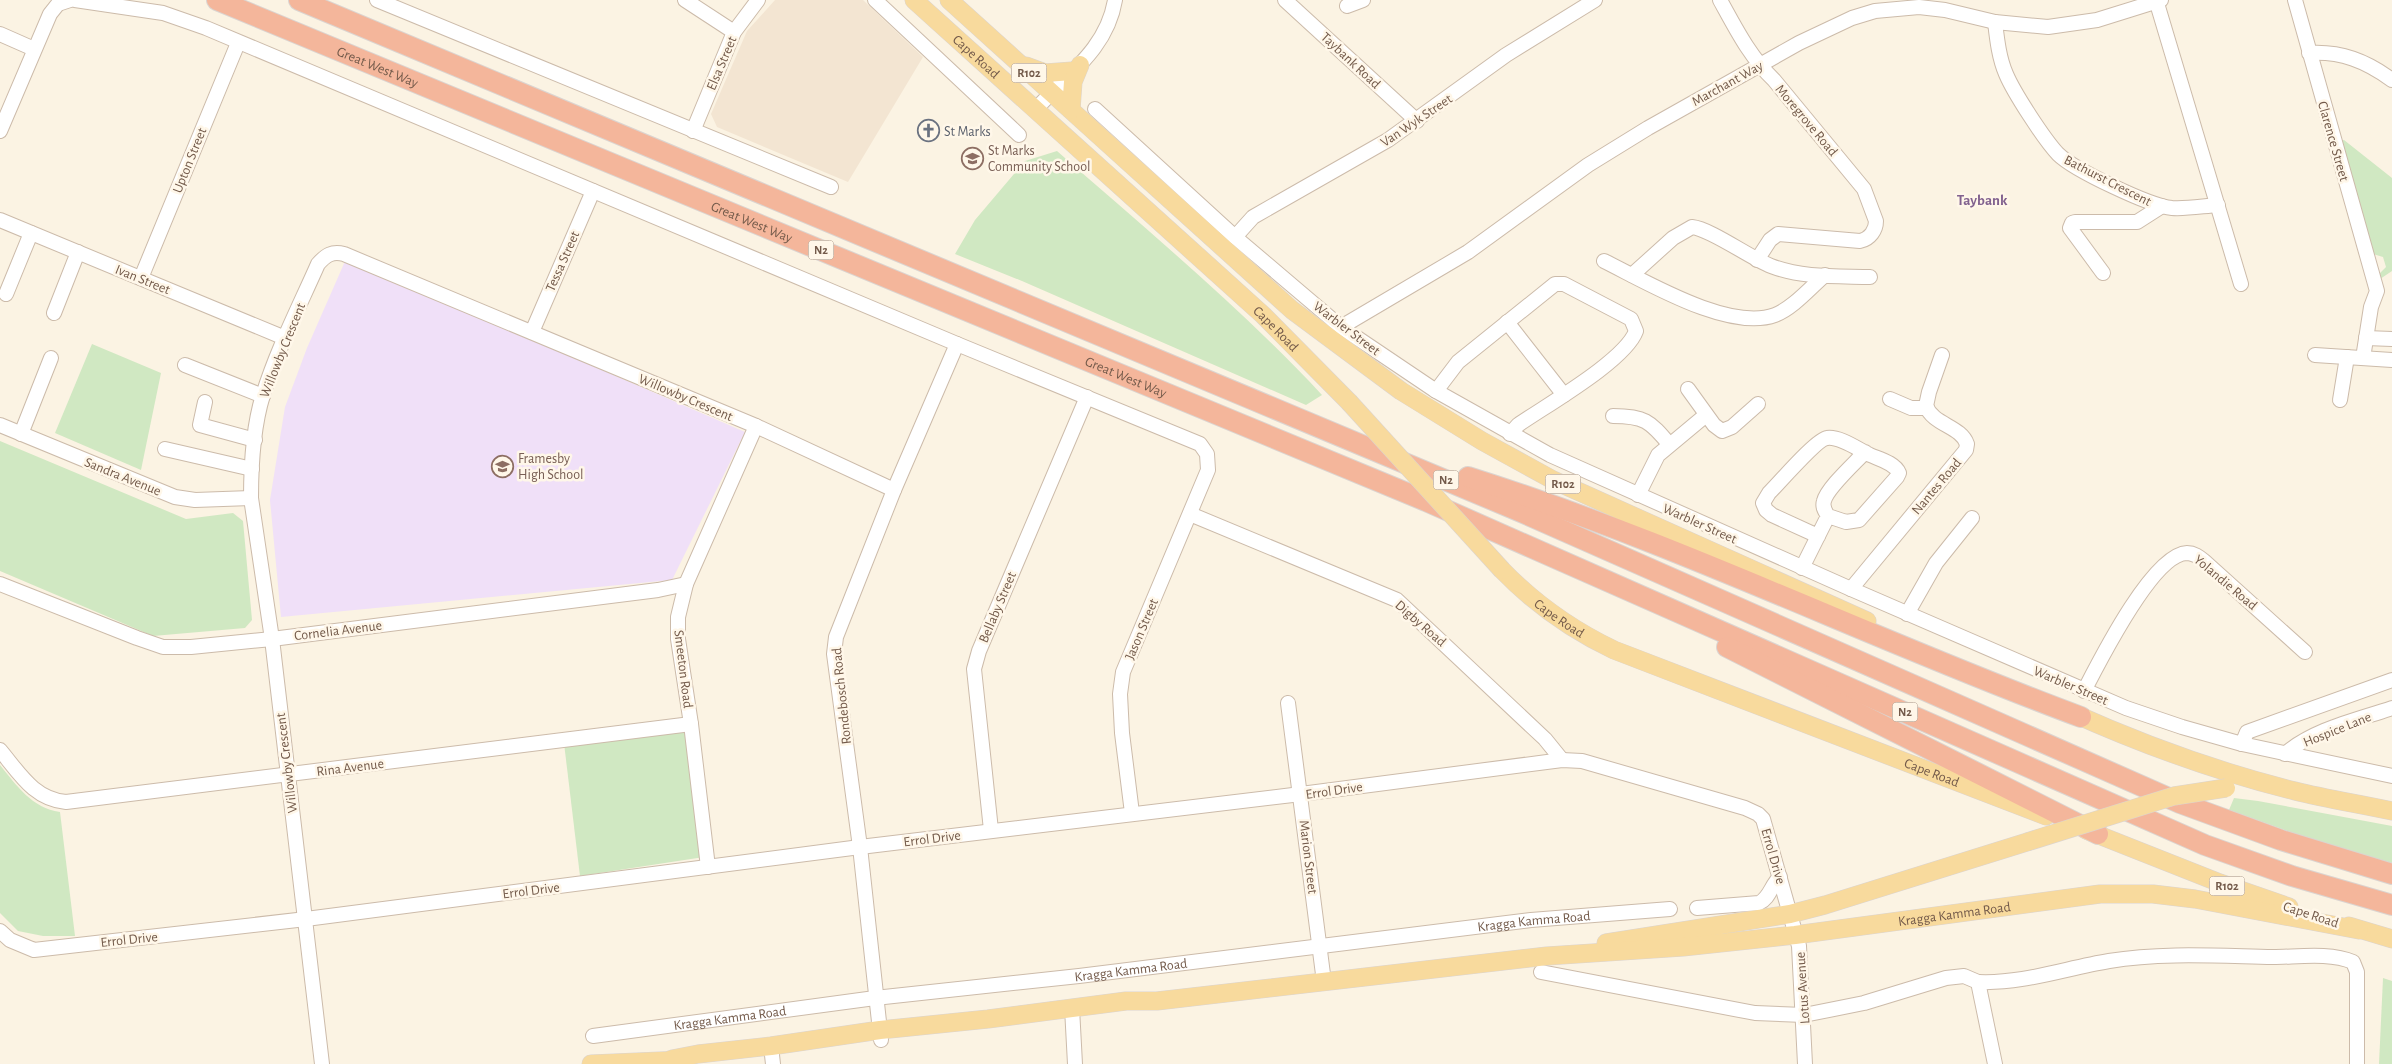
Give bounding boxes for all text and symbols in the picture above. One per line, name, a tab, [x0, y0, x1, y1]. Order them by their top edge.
street label: Taybank Road	[1318, 30, 1383, 92]
street label: Cape Road	[950, 33, 1002, 82]
street label: Elsa Street	[704, 34, 740, 92]
street label: Great West Way	[335, 44, 420, 91]
street label: Marchant Way	[1690, 59, 1765, 109]
road number: R102	[1012, 64, 1046, 82]
street label: Moregrove Road	[1772, 82, 1840, 159]
street label: Van Wyk Street	[1378, 92, 1455, 150]
street label: Clarence Street	[2315, 100, 2351, 183]
church icon: St Marks	[916, 119, 940, 143]
street label: Upton Street	[170, 125, 210, 195]
place label: St Marks	[944, 125, 991, 139]
place label: St Marks Community School	[988, 144, 1091, 174]
school or university icon: St Marks Community School	[960, 146, 984, 170]
street label: Bathurst Crescent	[2062, 153, 2154, 209]
district label: Taybank	[1957, 193, 2008, 208]
street label: Great West Way	[709, 200, 794, 246]
street label: Tessa Street	[543, 229, 583, 294]
road number: N2	[808, 240, 834, 260]
street label: Ivan Street	[113, 263, 173, 297]
street label: Warbler Street	[1310, 299, 1383, 359]
street label: Willowby Crescent	[258, 300, 309, 400]
street label: Cape Road	[1250, 304, 1301, 355]
street label: Great West Way	[1083, 355, 1168, 401]
street label: Willowby Crescent	[636, 372, 735, 424]
place label: Framesby High School	[518, 452, 584, 482]
school or university icon: Framesby High School	[490, 454, 514, 478]
street label: Sandra Avenue	[82, 455, 163, 499]
street label: Nantes Road	[1909, 456, 1964, 518]
road number: N2	[1434, 470, 1458, 490]
road number: R102	[1546, 474, 1580, 494]
street label: Warbler Street	[1660, 501, 1739, 547]
street label: Yolandie Road	[2191, 552, 2260, 613]
street label: Bellaby Street	[977, 569, 1019, 645]
street label: Jason Street	[1123, 596, 1161, 662]
street label: Cape Road	[1531, 597, 1587, 641]
street label: Digby Road	[1392, 598, 1448, 650]
street label: Cornelia Avenue	[293, 619, 383, 643]
street label: Smeeton Road	[671, 629, 695, 709]
street label: Rondebosch Road	[830, 647, 854, 745]
street label: Warbler Street	[2031, 664, 2110, 708]
road number: N2	[1892, 702, 1918, 722]
street label: Hospice Lane	[2301, 710, 2373, 750]
street label: Willowby Crescent	[274, 711, 300, 814]
street label: Cape Road	[1902, 756, 1961, 790]
street label: Rina Avenue	[316, 757, 385, 779]
street label: Errol Drive	[1305, 780, 1364, 802]
street label: Marion Street	[1297, 819, 1320, 895]
street label: Errol Drive	[1758, 827, 1788, 886]
street label: Errol Drive	[903, 829, 961, 849]
road number: R102	[2210, 876, 2244, 896]
street label: Errol Drive	[502, 881, 560, 901]
street label: Cape Road	[2281, 899, 2340, 930]
street label: Kragga Kamma Road	[1897, 900, 2012, 929]
street label: Kragga Kamma Road	[1477, 909, 1591, 935]
street label: Errol Drive	[100, 930, 158, 950]
street label: Lotus Avenue	[1793, 951, 1813, 1025]
street label: Kragga Kamma Road	[1074, 957, 1188, 984]
street label: Kragga Kamma Road	[673, 1004, 787, 1033]

